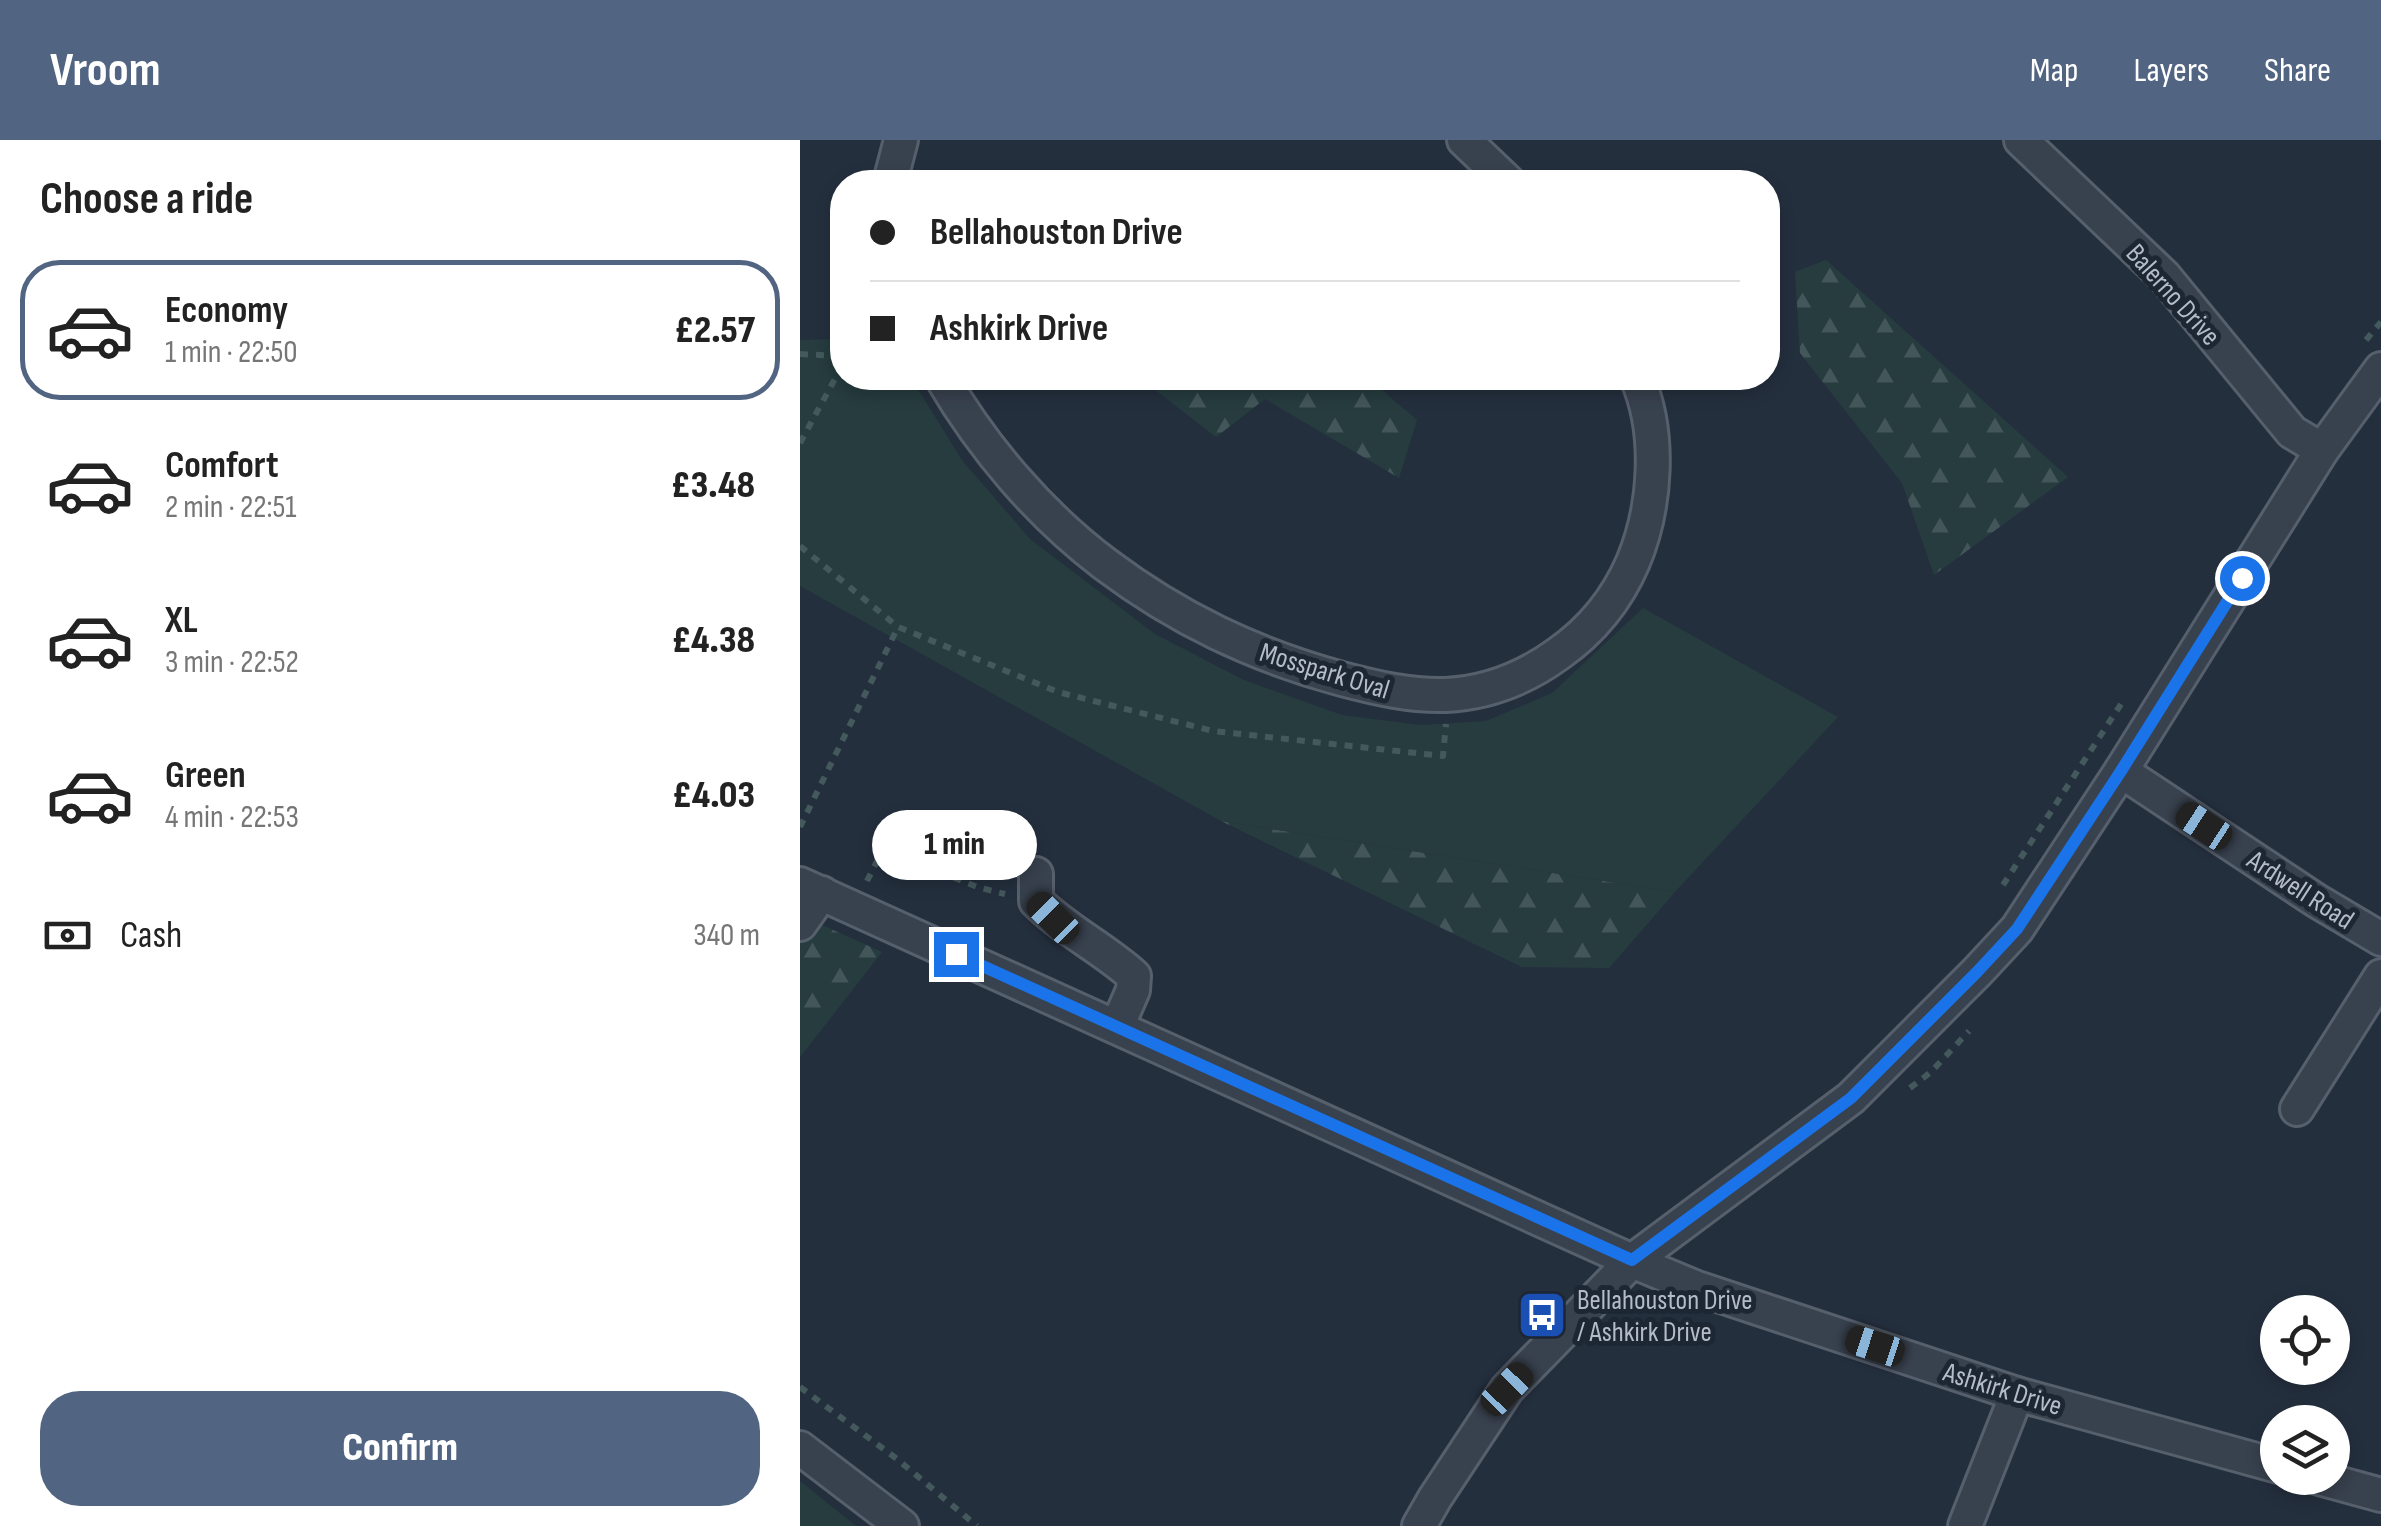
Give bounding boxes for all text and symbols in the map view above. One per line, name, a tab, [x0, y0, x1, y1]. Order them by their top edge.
text: Vroom	[50, 42, 161, 99]
text: Map	[2030, 49, 2078, 92]
text: Layers	[2133, 49, 2209, 92]
text: Share	[2264, 49, 2331, 92]
text: Choose a ride	[40, 172, 253, 227]
text: Bellahouston Drive	[930, 210, 1183, 255]
street label: Balerno Drive	[2119, 238, 2227, 352]
icon: car	[45, 285, 135, 375]
text: Economy	[165, 288, 288, 333]
text: Ashkirk Drive	[930, 306, 1108, 351]
text: £2.57	[674, 308, 755, 353]
text: 1 min · 22:50	[165, 333, 298, 372]
icon: car	[45, 440, 135, 530]
text: Comfort	[165, 443, 279, 488]
text: £3.48	[671, 463, 755, 508]
text: 2 min · 22:51	[165, 488, 297, 527]
route start	[2220, 556, 2265, 601]
icon: car	[45, 595, 135, 685]
text: XL	[165, 598, 198, 643]
text: £4.38	[672, 618, 755, 663]
street label: Mosspark Oval	[1256, 636, 1393, 707]
text: 3 min · 22:52	[165, 643, 299, 682]
icon: car	[45, 750, 135, 840]
text: Green	[165, 753, 246, 798]
text: £4.03	[672, 773, 755, 818]
car	[2171, 797, 2237, 855]
text: 4 min · 22:53	[165, 798, 299, 837]
callout: 1 min	[874, 809, 1038, 879]
text: 1 min	[924, 825, 985, 864]
street label: Ardwell Road	[2240, 843, 2360, 937]
car	[1021, 886, 1085, 950]
icon: cash	[40, 908, 95, 963]
text: Cash	[120, 913, 182, 958]
text: 340 m	[693, 916, 760, 955]
route end	[934, 932, 979, 977]
place label: Bellahouston Drive / Ashkirk Drive	[1577, 1284, 1753, 1349]
bus stop icon: Bellahouston Drive / Ashkirk Drive	[1516, 1289, 1568, 1341]
map controls	[2260, 1295, 2350, 1495]
button: locate	[2260, 1295, 2350, 1385]
car	[1842, 1322, 1908, 1370]
street label: Ashkirk Drive	[1938, 1356, 2066, 1423]
car	[1475, 1357, 1539, 1421]
button: Confirm	[40, 1391, 760, 1506]
button: layers	[2260, 1405, 2350, 1495]

